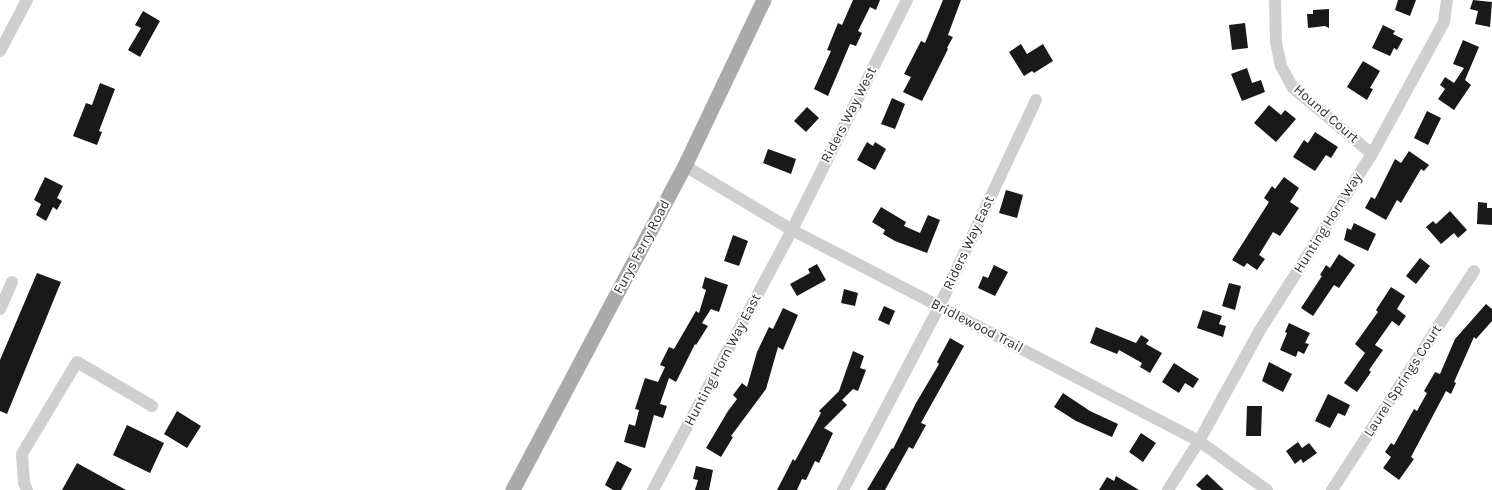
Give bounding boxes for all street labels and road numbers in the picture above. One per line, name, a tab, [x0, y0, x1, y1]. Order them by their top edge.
street label: Riders Way West	[818, 64, 880, 166]
street label: Hound Court	[1290, 81, 1362, 147]
street label: Hunting Horn Way	[1290, 170, 1366, 276]
street label: Riders Way East	[940, 193, 998, 293]
street label: Furys Ferry Road	[610, 197, 674, 297]
street label: Hunting Horn Way East	[681, 291, 765, 429]
street label: Bridlewood Trail	[928, 296, 1026, 356]
street label: Laurel Springs Court	[1361, 322, 1445, 440]

